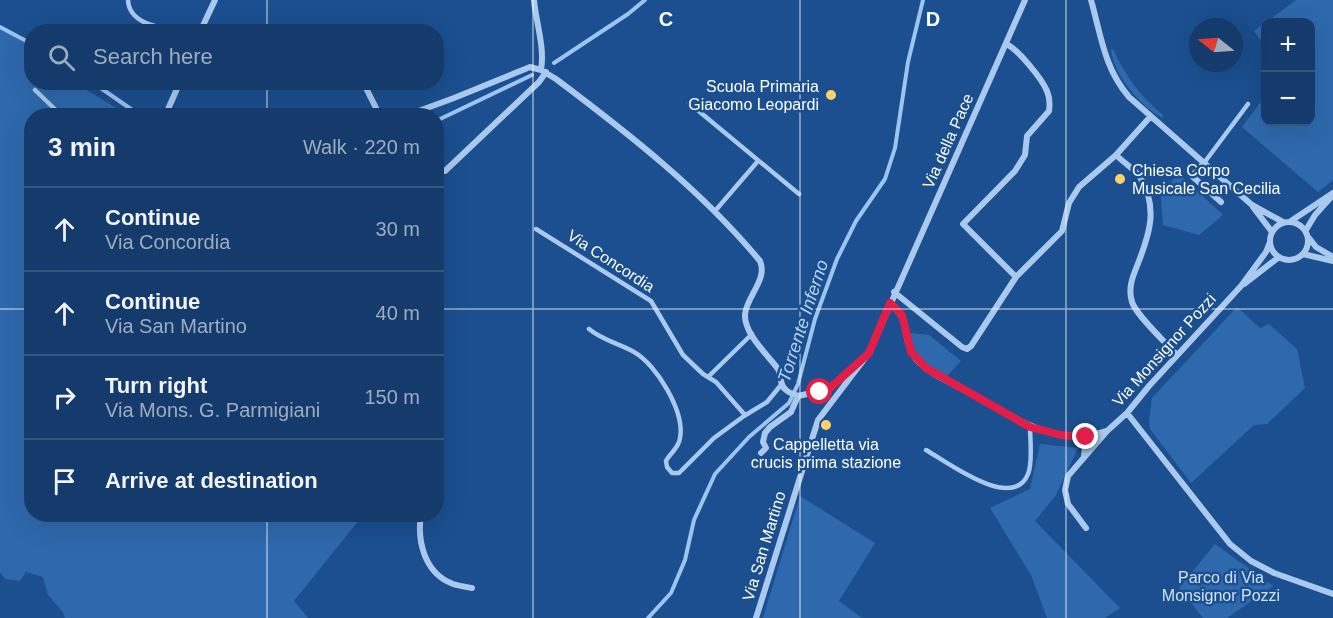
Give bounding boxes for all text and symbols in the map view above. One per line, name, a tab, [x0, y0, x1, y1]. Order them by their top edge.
text: C	[659, 8, 673, 30]
text: D	[926, 8, 940, 30]
north arrow	[1189, 18, 1243, 72]
map controls	[1261, 18, 1315, 126]
button: +	[1261, 18, 1315, 72]
search box	[24, 24, 444, 90]
icon: search	[45, 41, 78, 74]
text: Search here	[93, 44, 213, 69]
button: −	[1261, 72, 1315, 126]
place label: Scuola Primaria Giacomo Leopardi	[688, 78, 819, 113]
marker: Scuola Primaria Giacomo Leopardi	[824, 88, 838, 102]
street label: Via della Pace	[919, 91, 977, 191]
text: 3 min	[48, 132, 116, 162]
text: Walk · 220 m	[303, 136, 420, 158]
place label: Chiesa Corpo Musicale San Cecilia	[1132, 162, 1281, 197]
marker: Chiesa Corpo Musicale San Cecilia	[1113, 172, 1127, 186]
text: Continue	[105, 205, 200, 230]
icon: ahead	[48, 213, 81, 246]
text: 30 m	[376, 218, 420, 240]
street label: Via Concordia	[564, 227, 658, 295]
text: Via Concordia	[105, 231, 230, 253]
water label: Torrente Inferno	[774, 257, 832, 385]
text: Continue	[105, 289, 200, 314]
street label: Via Monsignor Pozzi	[1109, 290, 1219, 410]
icon: ahead	[48, 297, 81, 330]
text: 40 m	[376, 302, 420, 324]
text: Via San Martino	[105, 315, 247, 337]
text: Turn right	[105, 373, 207, 398]
route start	[806, 378, 832, 404]
icon: right	[48, 381, 81, 414]
text: 150 m	[364, 386, 420, 408]
text: Via Mons. G. Parmigiani	[105, 399, 320, 421]
marker: Cappelletta via crucis prima stazione	[819, 418, 833, 432]
route end	[1072, 423, 1098, 449]
place label: Cappelletta via crucis prima stazione	[751, 436, 901, 471]
icon: arrive	[48, 465, 81, 498]
text: Arrive at destination	[105, 468, 318, 493]
street label: Via San Martino	[739, 489, 789, 603]
park label: Parco di Via Monsignor Pozzi	[1162, 569, 1280, 604]

